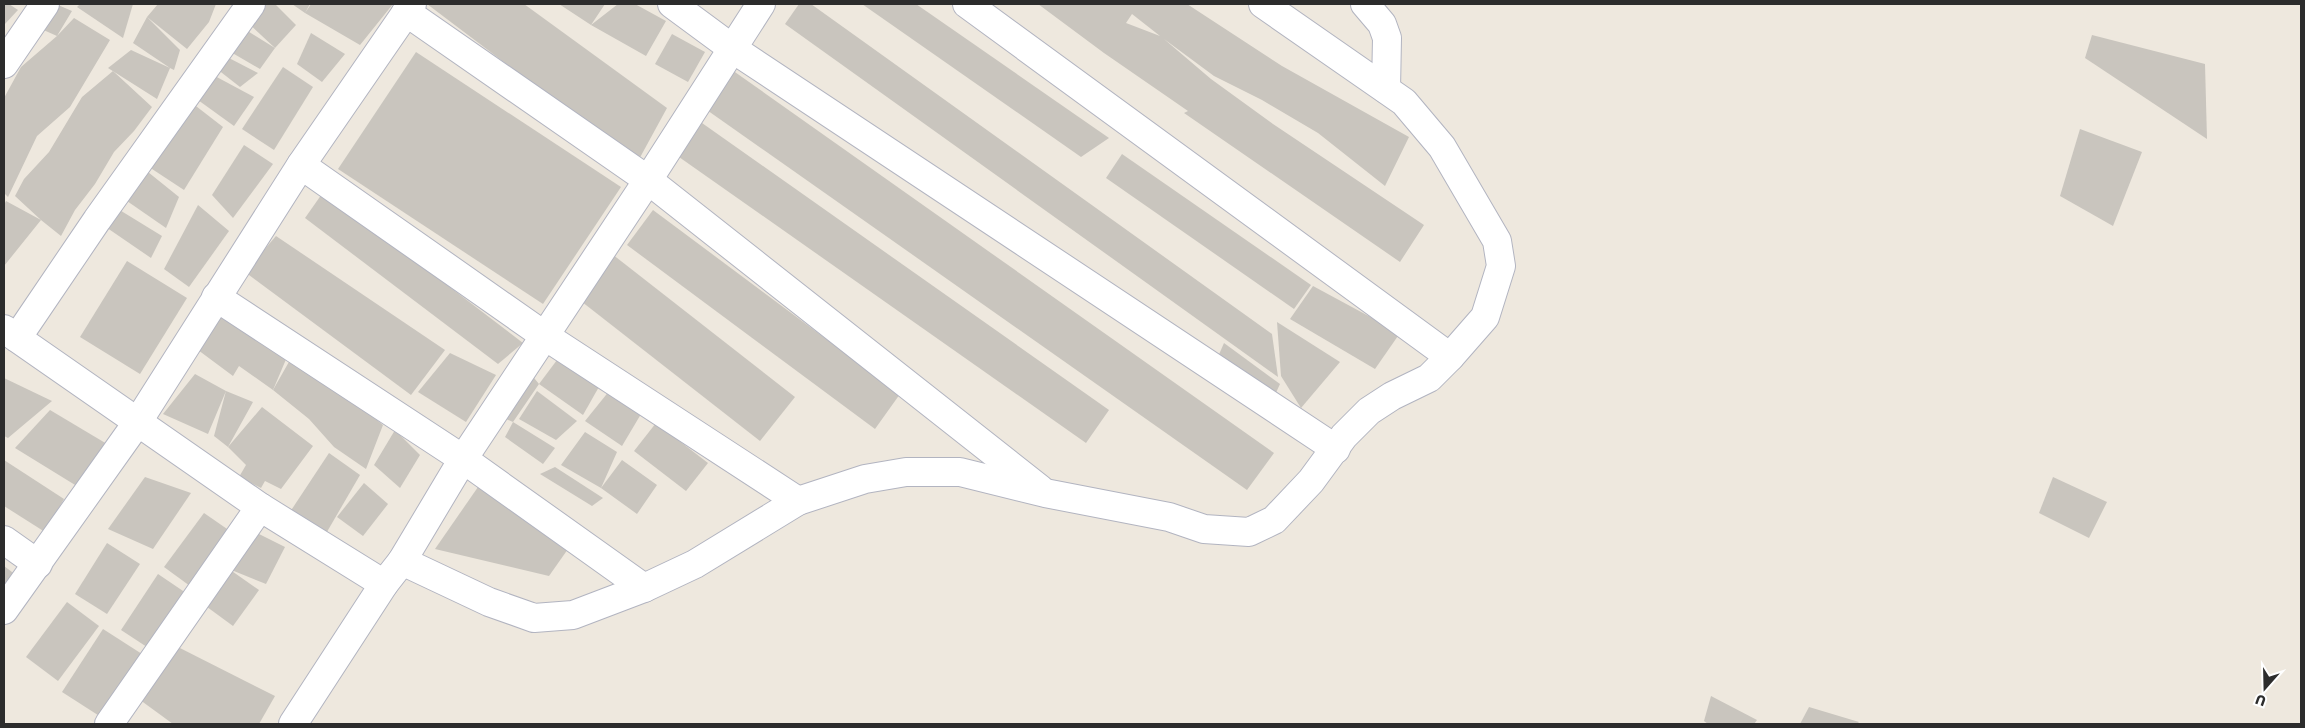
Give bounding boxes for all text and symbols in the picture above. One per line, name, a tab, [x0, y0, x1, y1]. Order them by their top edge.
north arrow	[2240, 663, 2290, 713]
text: U	[2252, 689, 2269, 711]

